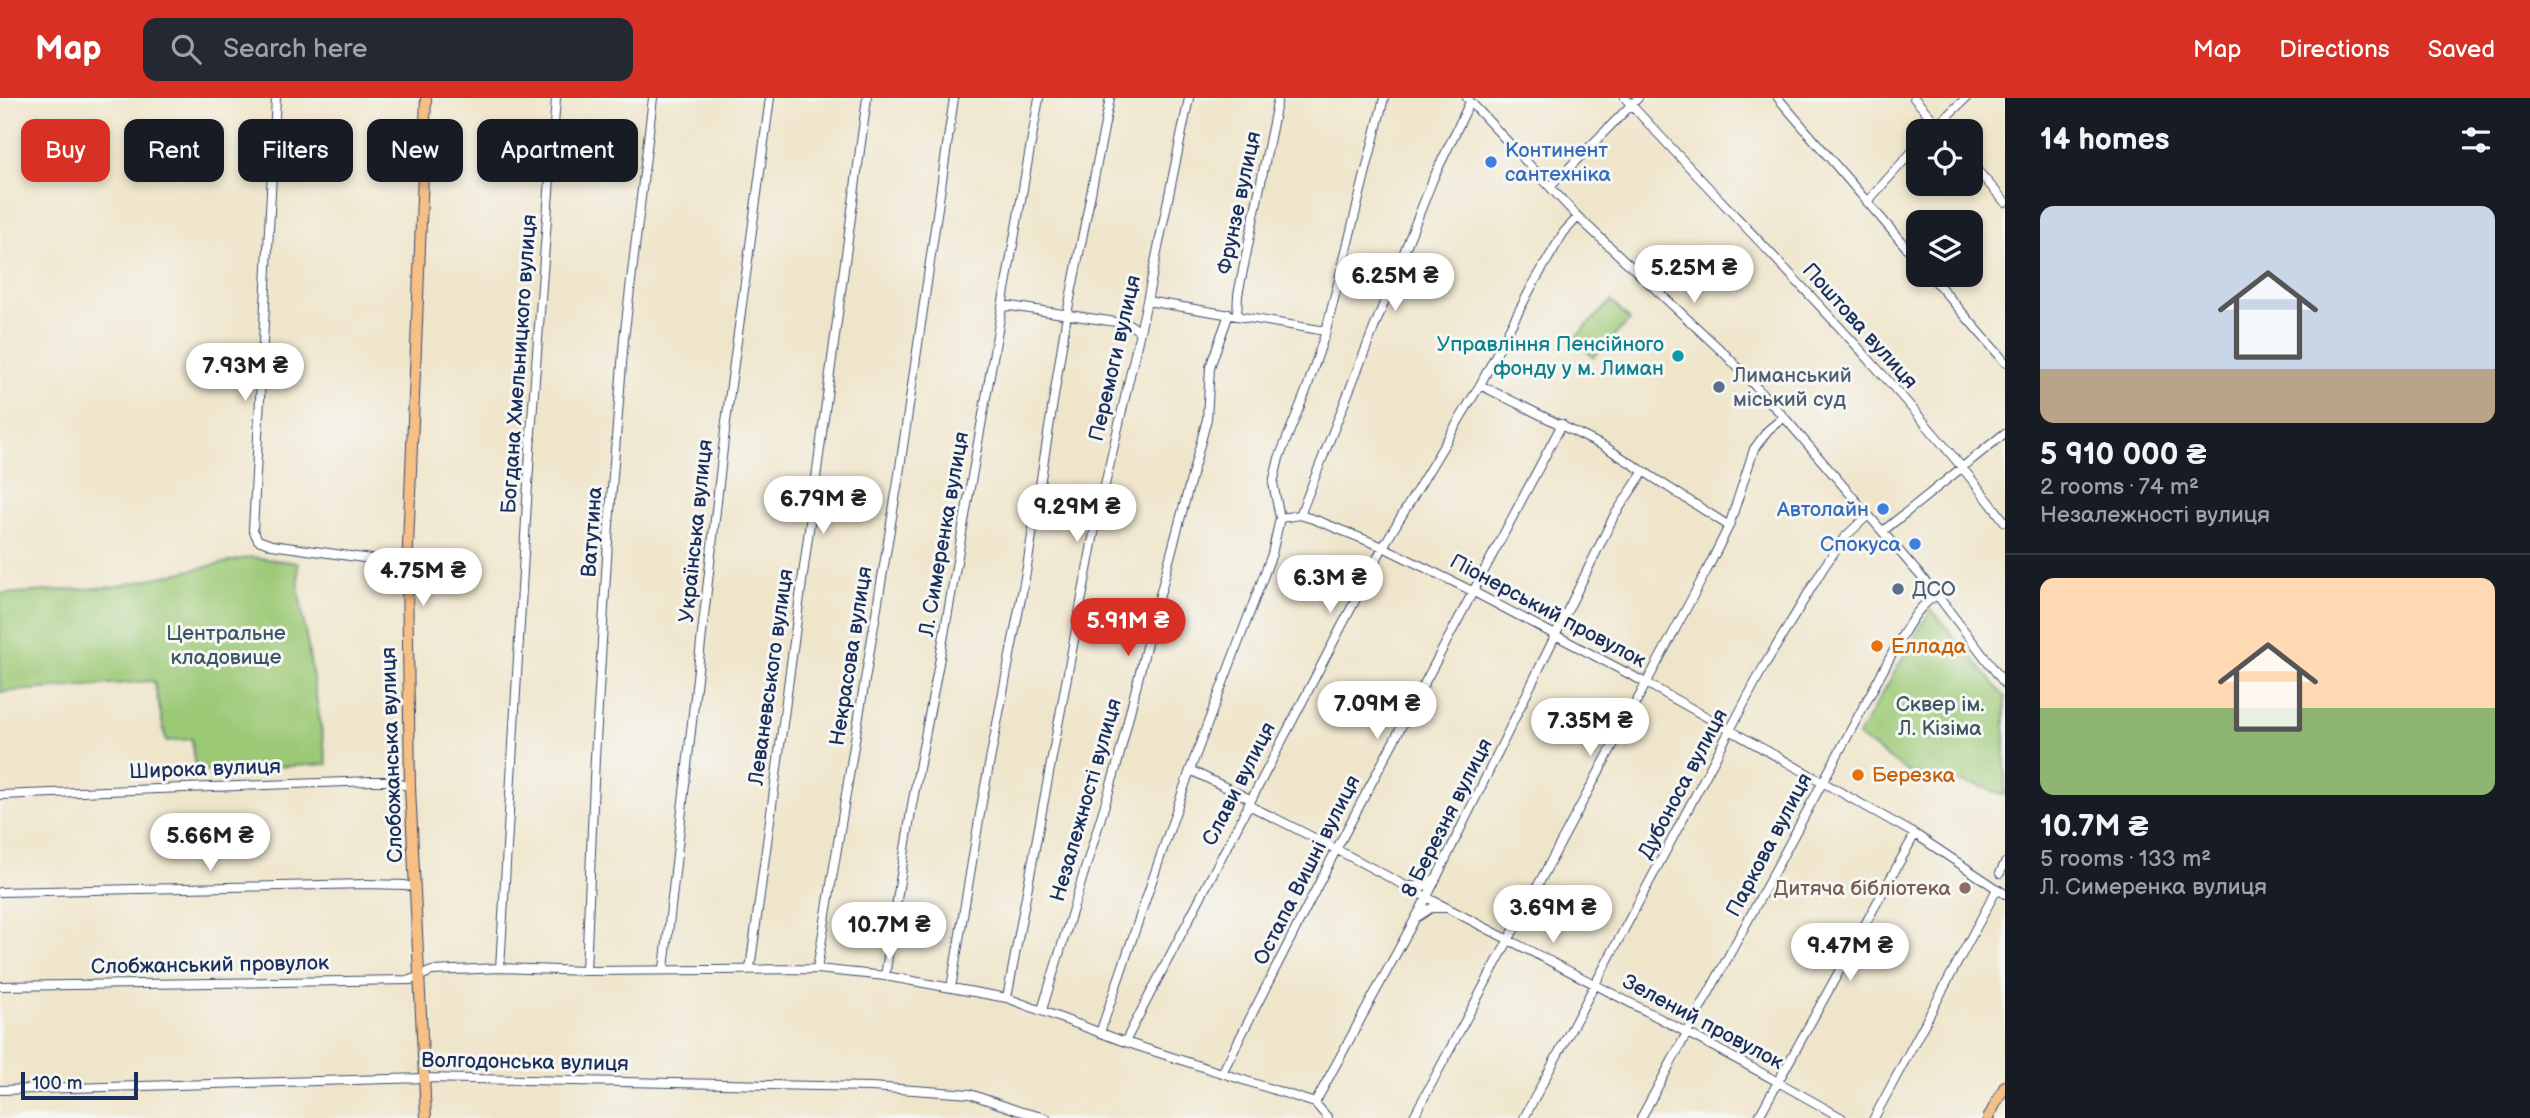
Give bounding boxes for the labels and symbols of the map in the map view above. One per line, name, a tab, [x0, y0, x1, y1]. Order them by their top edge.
street label: Фрунзе вулиця	[1212, 129, 1266, 277]
place label: Континент сантехніка	[1505, 138, 1611, 187]
marker: Континент сантехніка	[1483, 154, 1499, 170]
street label: Богдана Хмельницкого вулиця	[496, 214, 542, 514]
pin: 5.25M ₴	[1629, 246, 1759, 305]
pin: 6.25M ₴	[1330, 254, 1460, 313]
street label: Поштова вулиця	[1797, 258, 1923, 394]
street label: Перемоги вулиця	[1084, 273, 1146, 443]
place label: Управління Пенсійного фонду у м. Лиман	[1436, 332, 1664, 381]
pin: 7.93M ₴	[180, 344, 310, 403]
marker: Управління Пенсійного фонду у м. Лиман	[1670, 348, 1686, 364]
place label: Лиманський міський суд	[1732, 363, 1852, 412]
marker: Лиманський міський суд	[1711, 379, 1727, 395]
street label: Л. Симеренка вулиця	[914, 430, 974, 639]
street label: Українська вулиця	[674, 438, 718, 624]
pin: 6.79M ₴	[758, 476, 888, 536]
pin: 9.29M ₴	[1012, 484, 1142, 544]
street label: Ватутина	[576, 485, 608, 578]
place label: Автолайн	[1776, 497, 1869, 522]
marker: Автолайн	[1875, 501, 1891, 517]
place label: Спокуса	[1820, 532, 1902, 557]
marker: Спокуса	[1907, 536, 1923, 552]
pin: 4.75M ₴	[358, 548, 488, 608]
street label: Піонерський провулок	[1446, 549, 1650, 673]
pin: 6.3M ₴	[1273, 556, 1387, 615]
street label: Некрасова вулиця	[824, 564, 878, 748]
street label: Леваневського вулиця	[743, 567, 799, 788]
place label: ДСО	[1912, 577, 1956, 602]
marker: ДСО	[1890, 581, 1906, 597]
pin: 5.91M ₴	[1063, 598, 1193, 658]
park label: Центральне кладовище	[166, 621, 286, 670]
place label: Еллада	[1891, 634, 1967, 659]
marker: Еллада	[1869, 638, 1885, 654]
street label: Слобожанська вулиця	[376, 647, 408, 863]
pin: 7.09M ₴	[1312, 682, 1442, 741]
park label: Сквер ім. Л. Кізіма	[1896, 692, 1984, 741]
street label: Незалежності вулиця	[1045, 696, 1127, 904]
pin: 7.35M ₴	[1525, 698, 1655, 758]
street label: Дубоноса вулиця	[1633, 705, 1733, 863]
street label: Слави вулиця	[1197, 718, 1281, 850]
street label: 8 Березня вулиця	[1396, 734, 1498, 902]
street label: Широка вулиця	[129, 754, 281, 784]
place label: Березка	[1872, 763, 1956, 788]
marker: Березка	[1850, 767, 1866, 783]
street label: Паркова вулиця	[1721, 769, 1817, 921]
street label: Остапа Вишні вулиця	[1248, 771, 1366, 969]
pin: 5.66M ₴	[145, 814, 275, 873]
place label: Дитяча бібліотека	[1774, 876, 1952, 901]
marker: Дитяча бібліотека	[1957, 880, 1973, 896]
pin: 3.69M ₴	[1488, 886, 1618, 945]
pin: 10.7M ₴	[824, 902, 954, 962]
pin: 9.47M ₴	[1785, 924, 1915, 983]
street label: Слобжанський провулок	[91, 950, 329, 980]
street label: Зелений провулок	[1618, 969, 1788, 1075]
street label: Волгодонська вулиця	[421, 1048, 629, 1076]
scale bar	[21, 1069, 138, 1101]

